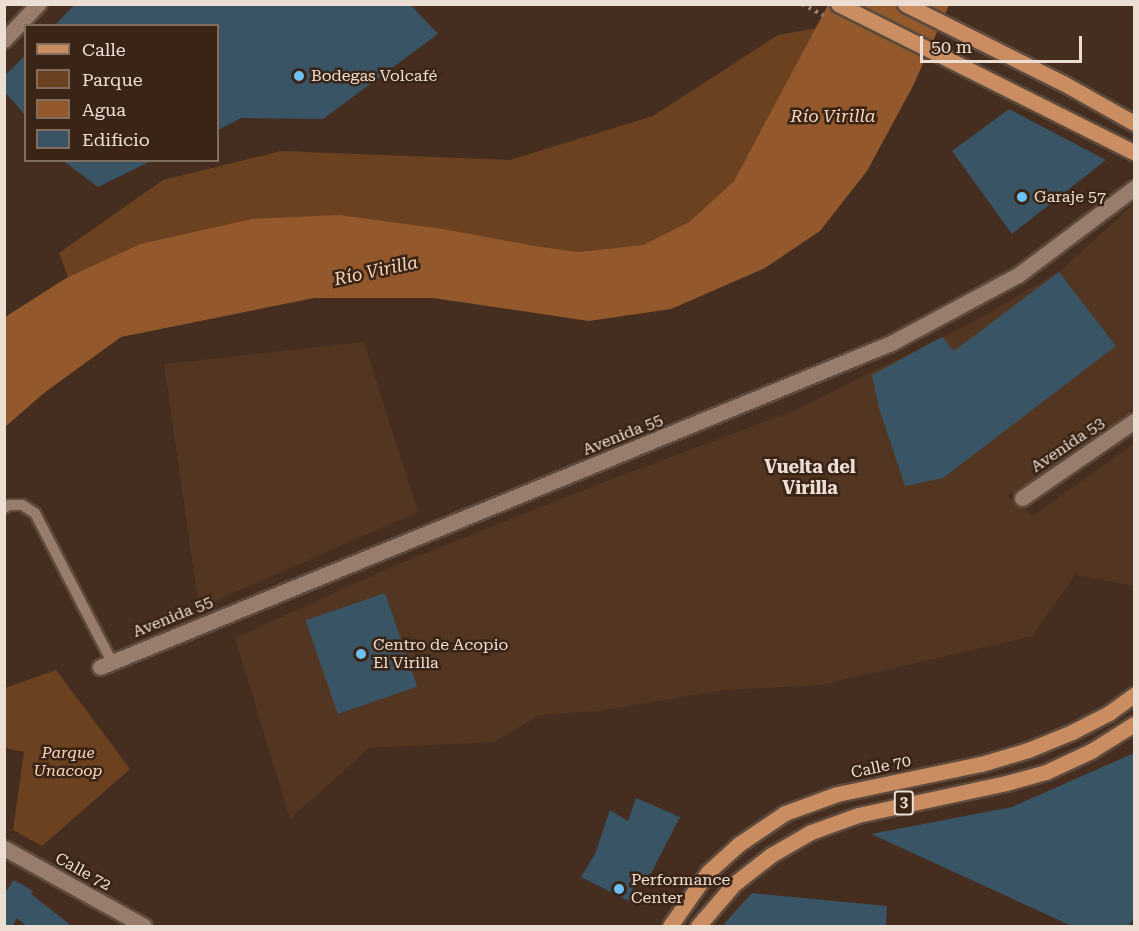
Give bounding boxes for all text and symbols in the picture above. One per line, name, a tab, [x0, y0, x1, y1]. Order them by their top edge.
legend	[24, 24, 219, 162]
scale bar	[923, 24, 1085, 62]
text: 50 m	[931, 36, 972, 57]
text: Calle	[82, 39, 126, 60]
place label: Bodegas Volcafé	[311, 66, 437, 86]
text: Parque	[82, 69, 143, 90]
marker: Bodegas Volcafé	[292, 69, 306, 83]
text: Agua	[82, 99, 126, 120]
water label: Río Virilla	[790, 105, 876, 127]
text: Edificio	[82, 129, 150, 150]
place label: Garaje 57	[1034, 187, 1106, 207]
marker: Garaje 57	[1015, 190, 1029, 204]
water label: Río Virilla	[332, 252, 420, 290]
street label: Avenida 55	[580, 410, 666, 460]
street label: Avenida 53	[1028, 413, 1108, 477]
district label: Vuelta del Virilla	[764, 457, 856, 500]
street label: Avenida 55	[130, 592, 216, 642]
place label: Centro de Acopio El Virilla	[373, 635, 508, 673]
marker: Centro de Acopio El Virilla	[354, 647, 368, 661]
park label: Parque Unacoop	[34, 743, 102, 781]
street label: Calle 70	[849, 751, 913, 783]
road number: 3	[894, 791, 914, 815]
street label: Calle 72	[52, 849, 114, 895]
place label: Performance Center	[631, 870, 730, 908]
marker: Performance Center	[612, 882, 626, 896]

